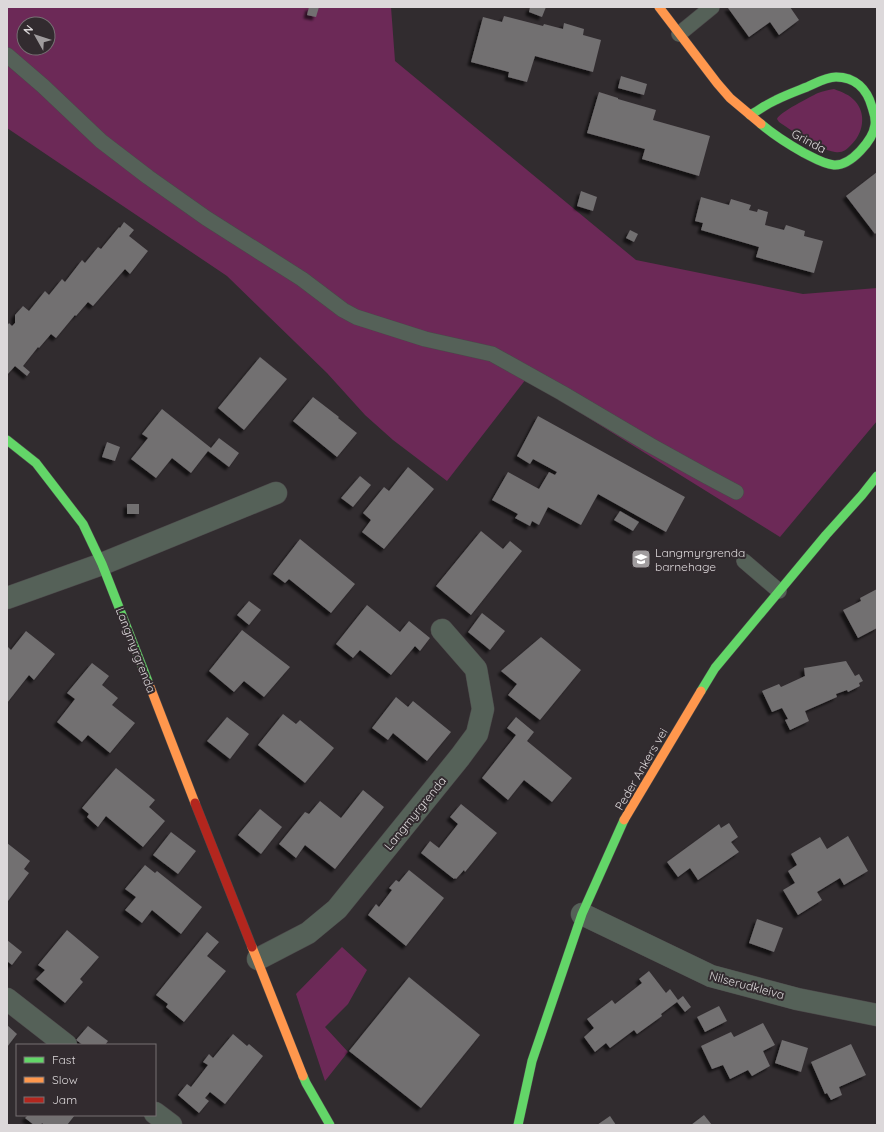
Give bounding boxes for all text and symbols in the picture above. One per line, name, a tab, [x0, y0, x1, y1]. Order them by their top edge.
north arrow	[16, 16, 56, 56]
text: N	[20, 22, 36, 37]
street label: Grinda	[789, 126, 829, 156]
place label: Langmyrgrenda barnehage	[655, 545, 745, 574]
school or university icon: Langmyrgrenda barnehage	[630, 548, 652, 570]
street label: Langmyrgrenda	[113, 605, 159, 695]
street label: Peder Ankers vei	[611, 725, 671, 813]
street label: Langmyrgrenda	[381, 773, 449, 853]
street label: Nilserudkleiva	[708, 968, 786, 1002]
legend	[16, 1044, 156, 1116]
text: Fast	[52, 1052, 76, 1067]
text: Slow	[52, 1072, 78, 1087]
text: Jam	[52, 1092, 77, 1107]

